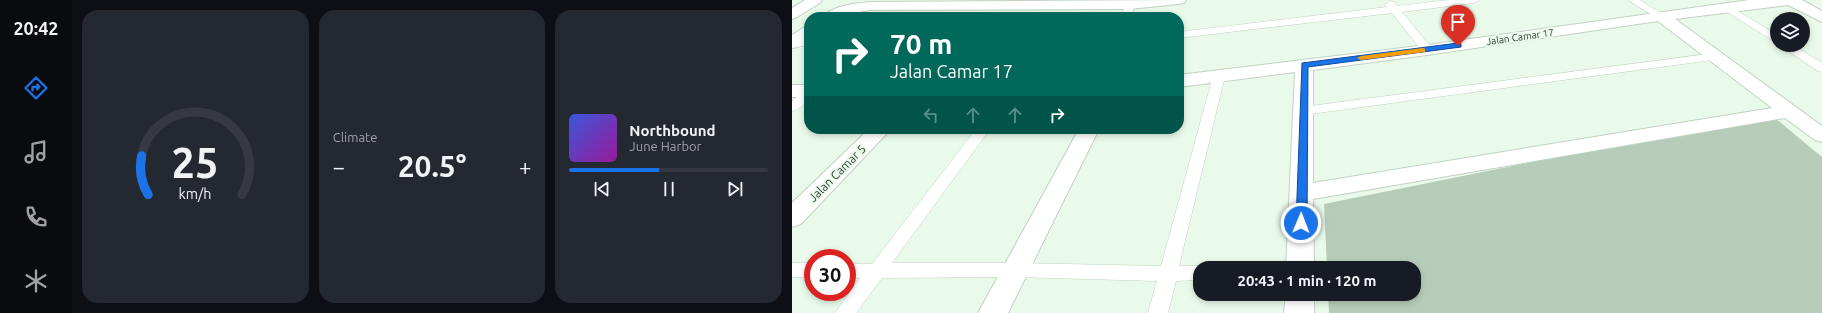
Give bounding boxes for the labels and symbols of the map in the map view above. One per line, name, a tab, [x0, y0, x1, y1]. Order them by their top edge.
pin	[1441, 5, 1475, 46]
street label: Jalan Camar 17	[1485, 27, 1555, 47]
street label: Jalan Camar 5	[806, 142, 868, 204]
position arrow	[1280, 202, 1322, 244]
speed limit sign: 30	[804, 249, 856, 301]

